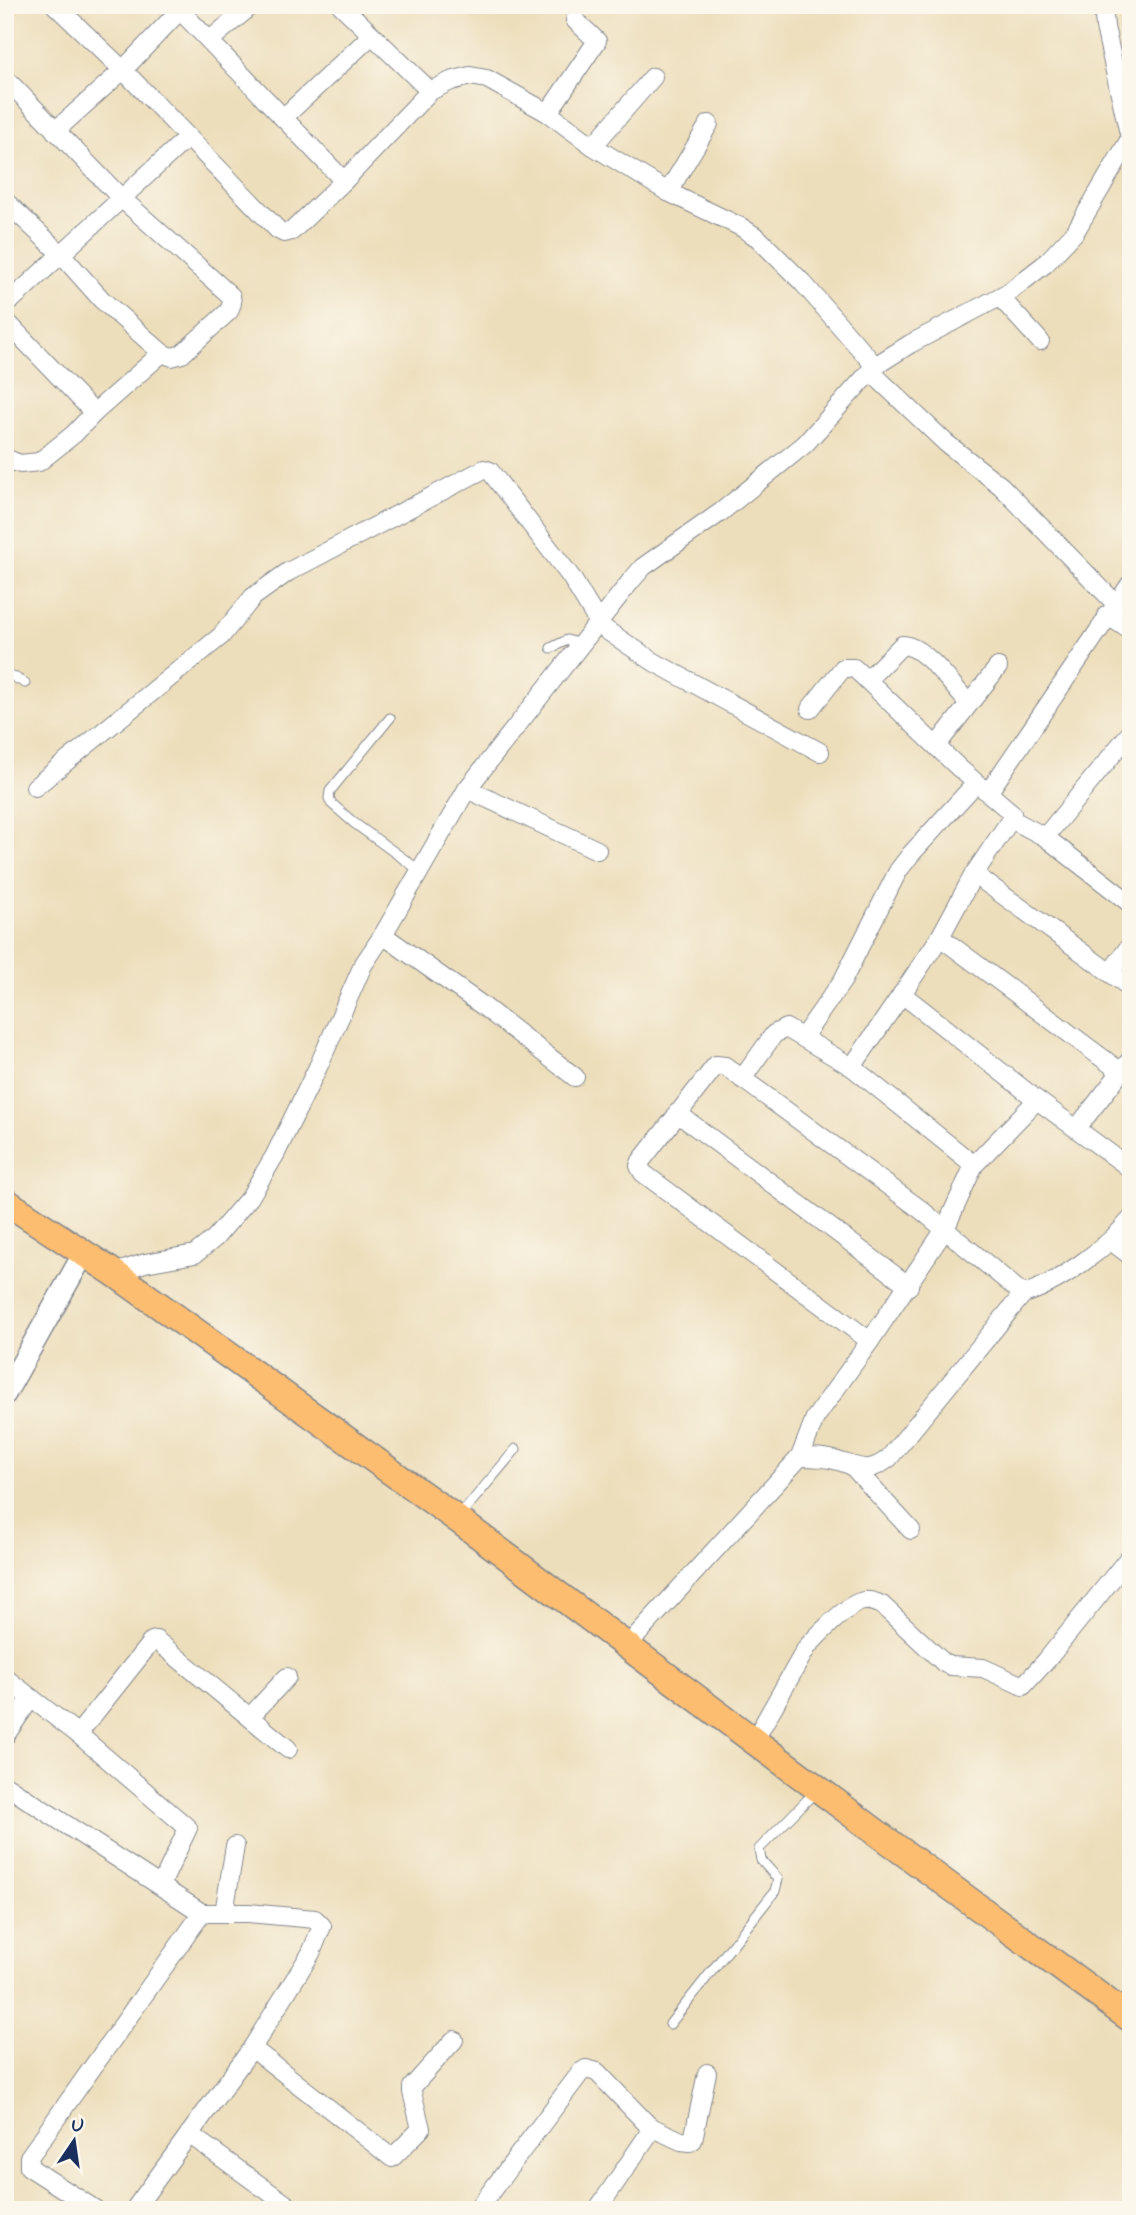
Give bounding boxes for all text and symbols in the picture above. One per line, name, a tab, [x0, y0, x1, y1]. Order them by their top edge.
north arrow	[38, 2106, 108, 2176]
text: U	[69, 2112, 86, 2139]

